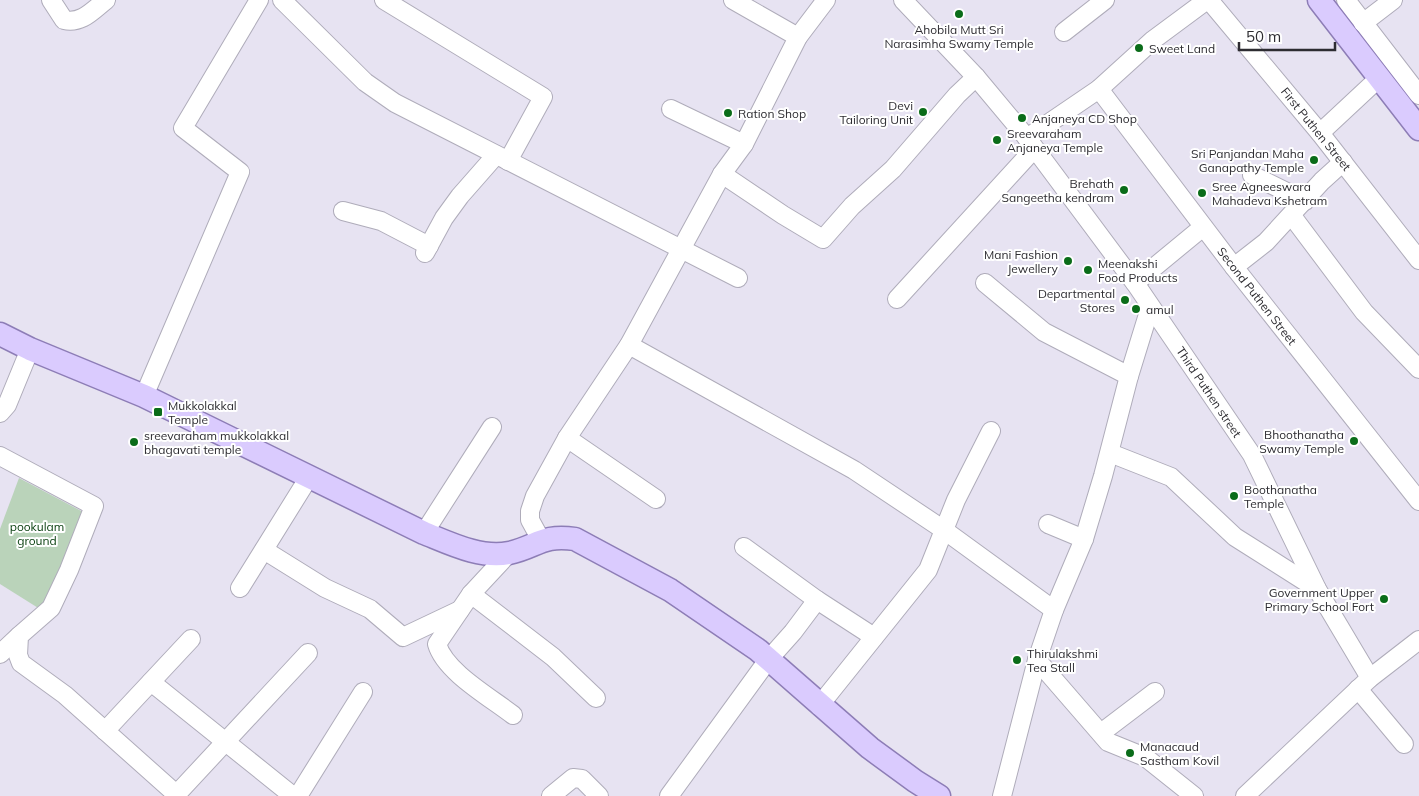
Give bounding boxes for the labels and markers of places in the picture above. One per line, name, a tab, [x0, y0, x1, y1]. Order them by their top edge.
marker: Ahobila Mutt Sri Narasimha Swamy Temple	[953, 8, 965, 20]
place label: Ahobila Mutt Sri Narasimha Swamy Temple	[884, 22, 1034, 51]
place label: Sweet Land	[1149, 41, 1215, 56]
marker: Sweet Land	[1133, 42, 1145, 54]
place label: Devi Tailoring Unit	[839, 98, 913, 127]
place label: Ration Shop	[738, 106, 806, 121]
marker: Devi Tailoring Unit	[917, 106, 929, 118]
marker: Ration Shop	[722, 107, 734, 119]
place label: Anjaneya CD Shop	[1032, 111, 1137, 126]
marker: Anjaneya CD Shop	[1016, 112, 1028, 124]
place label: Sreevaraham Anjaneya Temple	[1007, 126, 1103, 155]
marker: Sreevaraham Anjaneya Temple	[991, 134, 1003, 146]
place label: Sri Panjandan Maha Ganapathy Temple	[1191, 146, 1304, 175]
marker: Sri Panjandan Maha Ganapathy Temple	[1308, 154, 1320, 166]
place label: Brehath Sangeetha kendram	[1002, 176, 1114, 205]
place label: Sree Agneeswara Mahadeva Kshetram	[1212, 179, 1327, 208]
marker: Brehath Sangeetha kendram	[1118, 184, 1130, 196]
marker: Sree Agneeswara Mahadeva Kshetram	[1196, 187, 1208, 199]
place label: Mani Fashion Jewellery	[984, 247, 1059, 276]
marker: Mani Fashion Jewellery	[1062, 255, 1074, 267]
place label: Meenakshi Food Products	[1098, 256, 1178, 285]
marker: Meenakshi Food Products	[1082, 264, 1094, 276]
place label: Departmental Stores	[1038, 286, 1115, 315]
marker: Departmental Stores	[1119, 294, 1131, 306]
place label: amul	[1146, 302, 1174, 317]
marker: amul	[1130, 303, 1142, 315]
place label: Mukkolakkal Temple	[168, 398, 237, 427]
marker: Mukkolakkal Temple	[152, 406, 164, 418]
place label: Bhoothanatha Swamy Temple	[1259, 427, 1344, 456]
place label: sreevaraham mukkolakkal bhagavati temple	[144, 428, 289, 457]
marker: Bhoothanatha Swamy Temple	[1348, 435, 1360, 447]
marker: sreevaraham mukkolakkal bhagavati temple	[128, 436, 140, 448]
place label: Boothanatha Temple	[1244, 482, 1317, 511]
marker: Boothanatha Temple	[1228, 490, 1240, 502]
place label: Government Upper Primary School Fort	[1265, 585, 1375, 614]
marker: Government Upper Primary School Fort	[1378, 593, 1390, 605]
place label: Thirulakshmi Tea Stall	[1027, 646, 1098, 675]
marker: Thirulakshmi Tea Stall	[1011, 654, 1023, 666]
place label: Manacaud Sastham Kovil	[1140, 739, 1219, 768]
marker: Manacaud Sastham Kovil	[1124, 747, 1136, 759]

